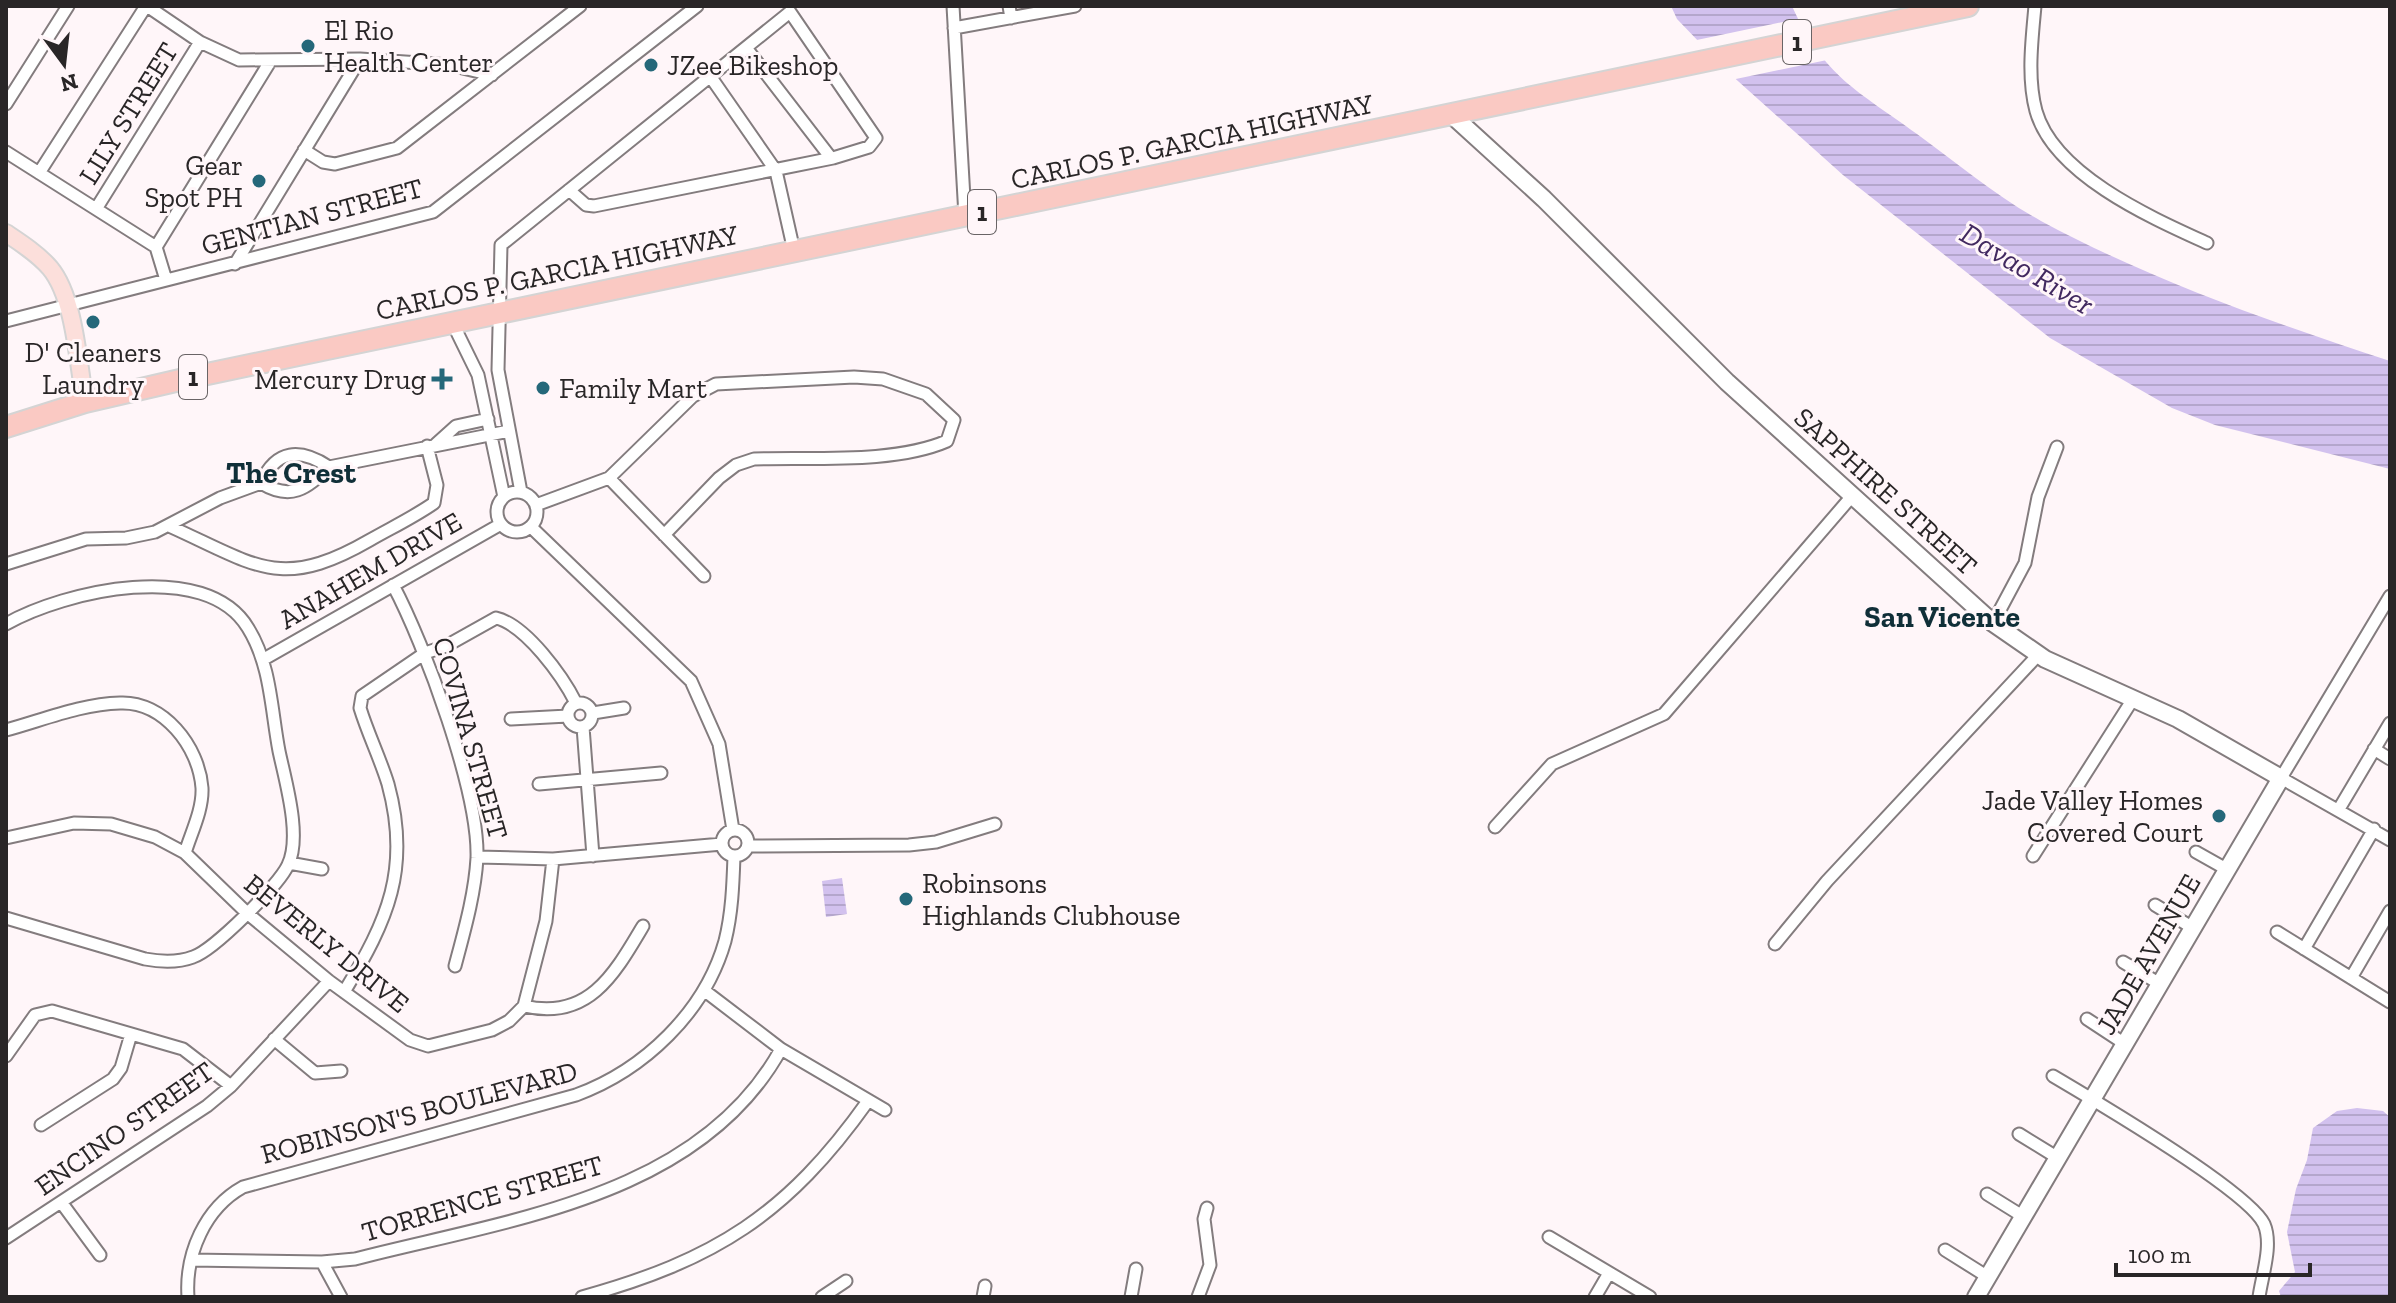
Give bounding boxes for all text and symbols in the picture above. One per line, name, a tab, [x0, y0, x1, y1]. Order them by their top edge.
place label: El Rio Health Center	[324, 14, 493, 79]
road number: 1	[1783, 20, 1811, 64]
north arrow	[24, 24, 104, 104]
street label: LILY STREET	[72, 36, 185, 190]
marker: El Rio Health Center	[299, 37, 317, 55]
place label: JZee Bikeshop	[667, 49, 838, 82]
marker: JZee Bikeshop	[642, 56, 660, 74]
text: N	[57, 68, 81, 98]
street label: CARLOS P. GARCIA HIGHWAY	[1008, 87, 1377, 196]
place label: Gear Spot PH	[145, 149, 243, 214]
street label: GENTIAN STREET	[198, 171, 426, 262]
marker: Gear Spot PH	[250, 172, 268, 190]
road number: 1	[968, 190, 996, 234]
water label: Davao River	[1954, 215, 2101, 323]
street label: CARLOS P. GARCIA HIGHWAY	[373, 218, 742, 327]
marker: D' Cleaners Laundry	[84, 313, 102, 331]
place label: D' Cleaners Laundry	[25, 336, 161, 401]
road number: 1	[179, 355, 207, 399]
place label: Mercury Drug	[254, 363, 426, 396]
marker: Mercury Drug	[433, 370, 451, 388]
place label: Family Mart	[559, 372, 708, 405]
marker: Family Mart	[534, 379, 552, 397]
street label: SAPPHIRE STREET	[1788, 401, 1984, 582]
district label: The Crest	[226, 455, 357, 491]
street label: ANAHEM DRIVE	[273, 505, 467, 636]
district label: San Vicente	[1864, 599, 2020, 635]
street label: COVINA STREET	[426, 633, 515, 843]
place label: Jade Valley Homes Covered Court	[1982, 784, 2204, 849]
marker: Jade Valley Homes Covered Court	[2210, 807, 2228, 825]
street label: BEVERLY DRIVE	[238, 867, 416, 1020]
place label: Robinsons Highlands Clubhouse	[922, 867, 1180, 932]
street label: JADE AVENUE	[2089, 868, 2208, 1040]
marker: Robinsons Highlands Clubhouse	[897, 890, 915, 908]
street label: ENCINO STREET	[28, 1054, 220, 1202]
street label: ROBINSON'S BOULEVARD	[257, 1054, 581, 1171]
street label: TORRENCE STREET	[358, 1148, 607, 1249]
scale bar	[2116, 1227, 2310, 1277]
text: 100 m	[2128, 1240, 2191, 1269]

